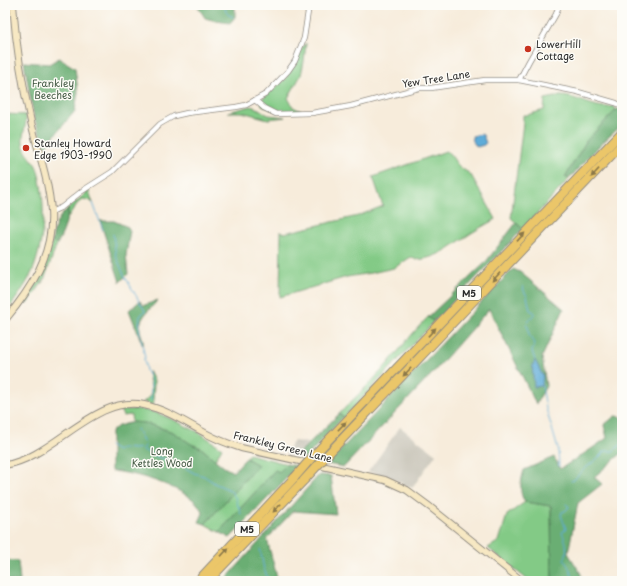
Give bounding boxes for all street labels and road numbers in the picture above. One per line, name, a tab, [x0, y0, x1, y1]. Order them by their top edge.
street label: Yew Tree Lane	[401, 65, 471, 91]
road number: M5	[457, 286, 481, 300]
street label: Frankley Green Lane	[232, 426, 334, 466]
road number: M5	[235, 522, 259, 536]

